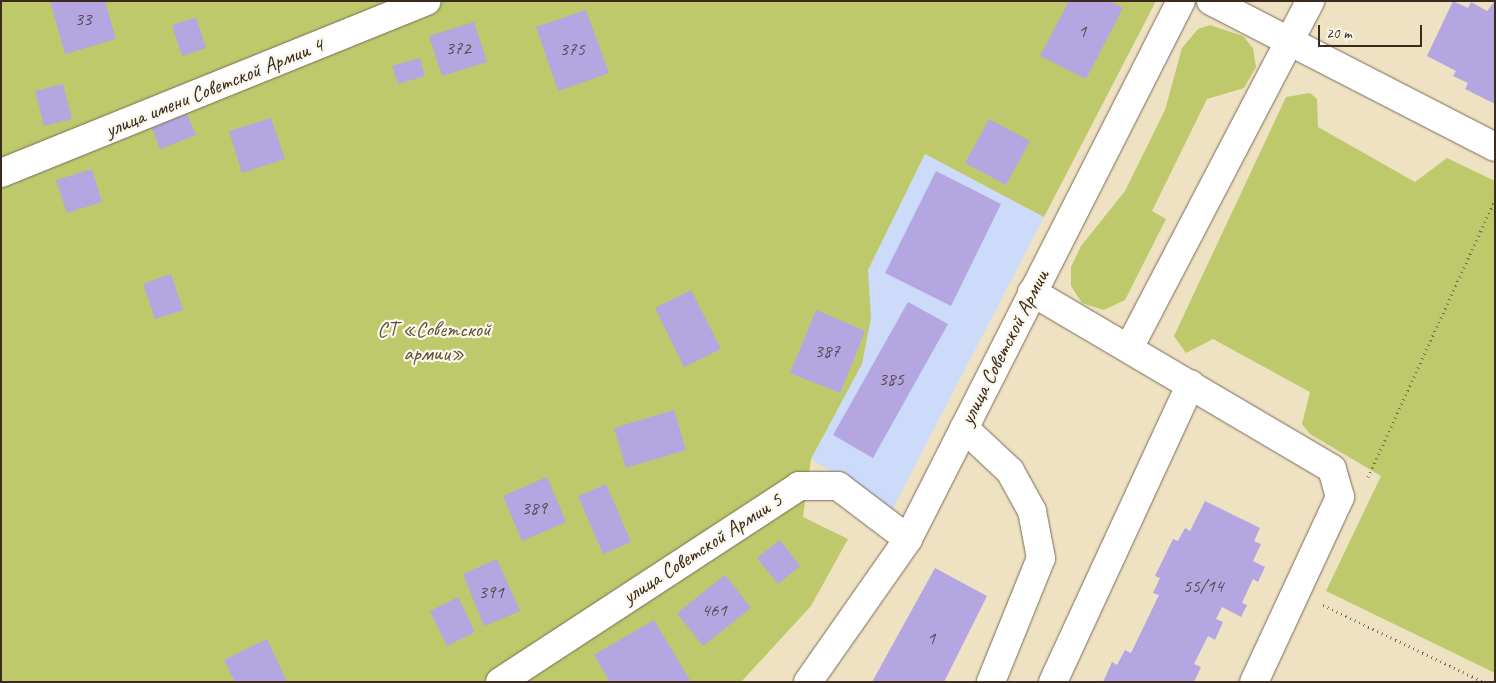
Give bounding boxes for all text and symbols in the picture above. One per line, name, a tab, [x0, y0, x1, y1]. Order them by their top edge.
house number: 33	[74, 9, 92, 31]
scale bar	[1321, 15, 1425, 47]
house number: 1	[1078, 21, 1086, 43]
text: 20 m	[1326, 24, 1352, 43]
street label: улица имени Советской Армии 4	[101, 31, 327, 143]
house number: 372	[445, 38, 471, 60]
house number: 375	[559, 39, 585, 61]
street label: улица Советской Армии	[953, 264, 1055, 430]
park label: СТ «Советской армии»	[377, 316, 491, 366]
house number: 387	[814, 341, 840, 363]
house number: 385	[878, 369, 904, 391]
street label: улица Советской Армии 5	[616, 486, 788, 610]
house number: 389	[521, 498, 547, 520]
house number: 55/14	[1183, 576, 1223, 598]
house number: 391	[478, 582, 504, 604]
house number: 461	[701, 600, 727, 622]
house number: 1	[927, 628, 935, 650]

